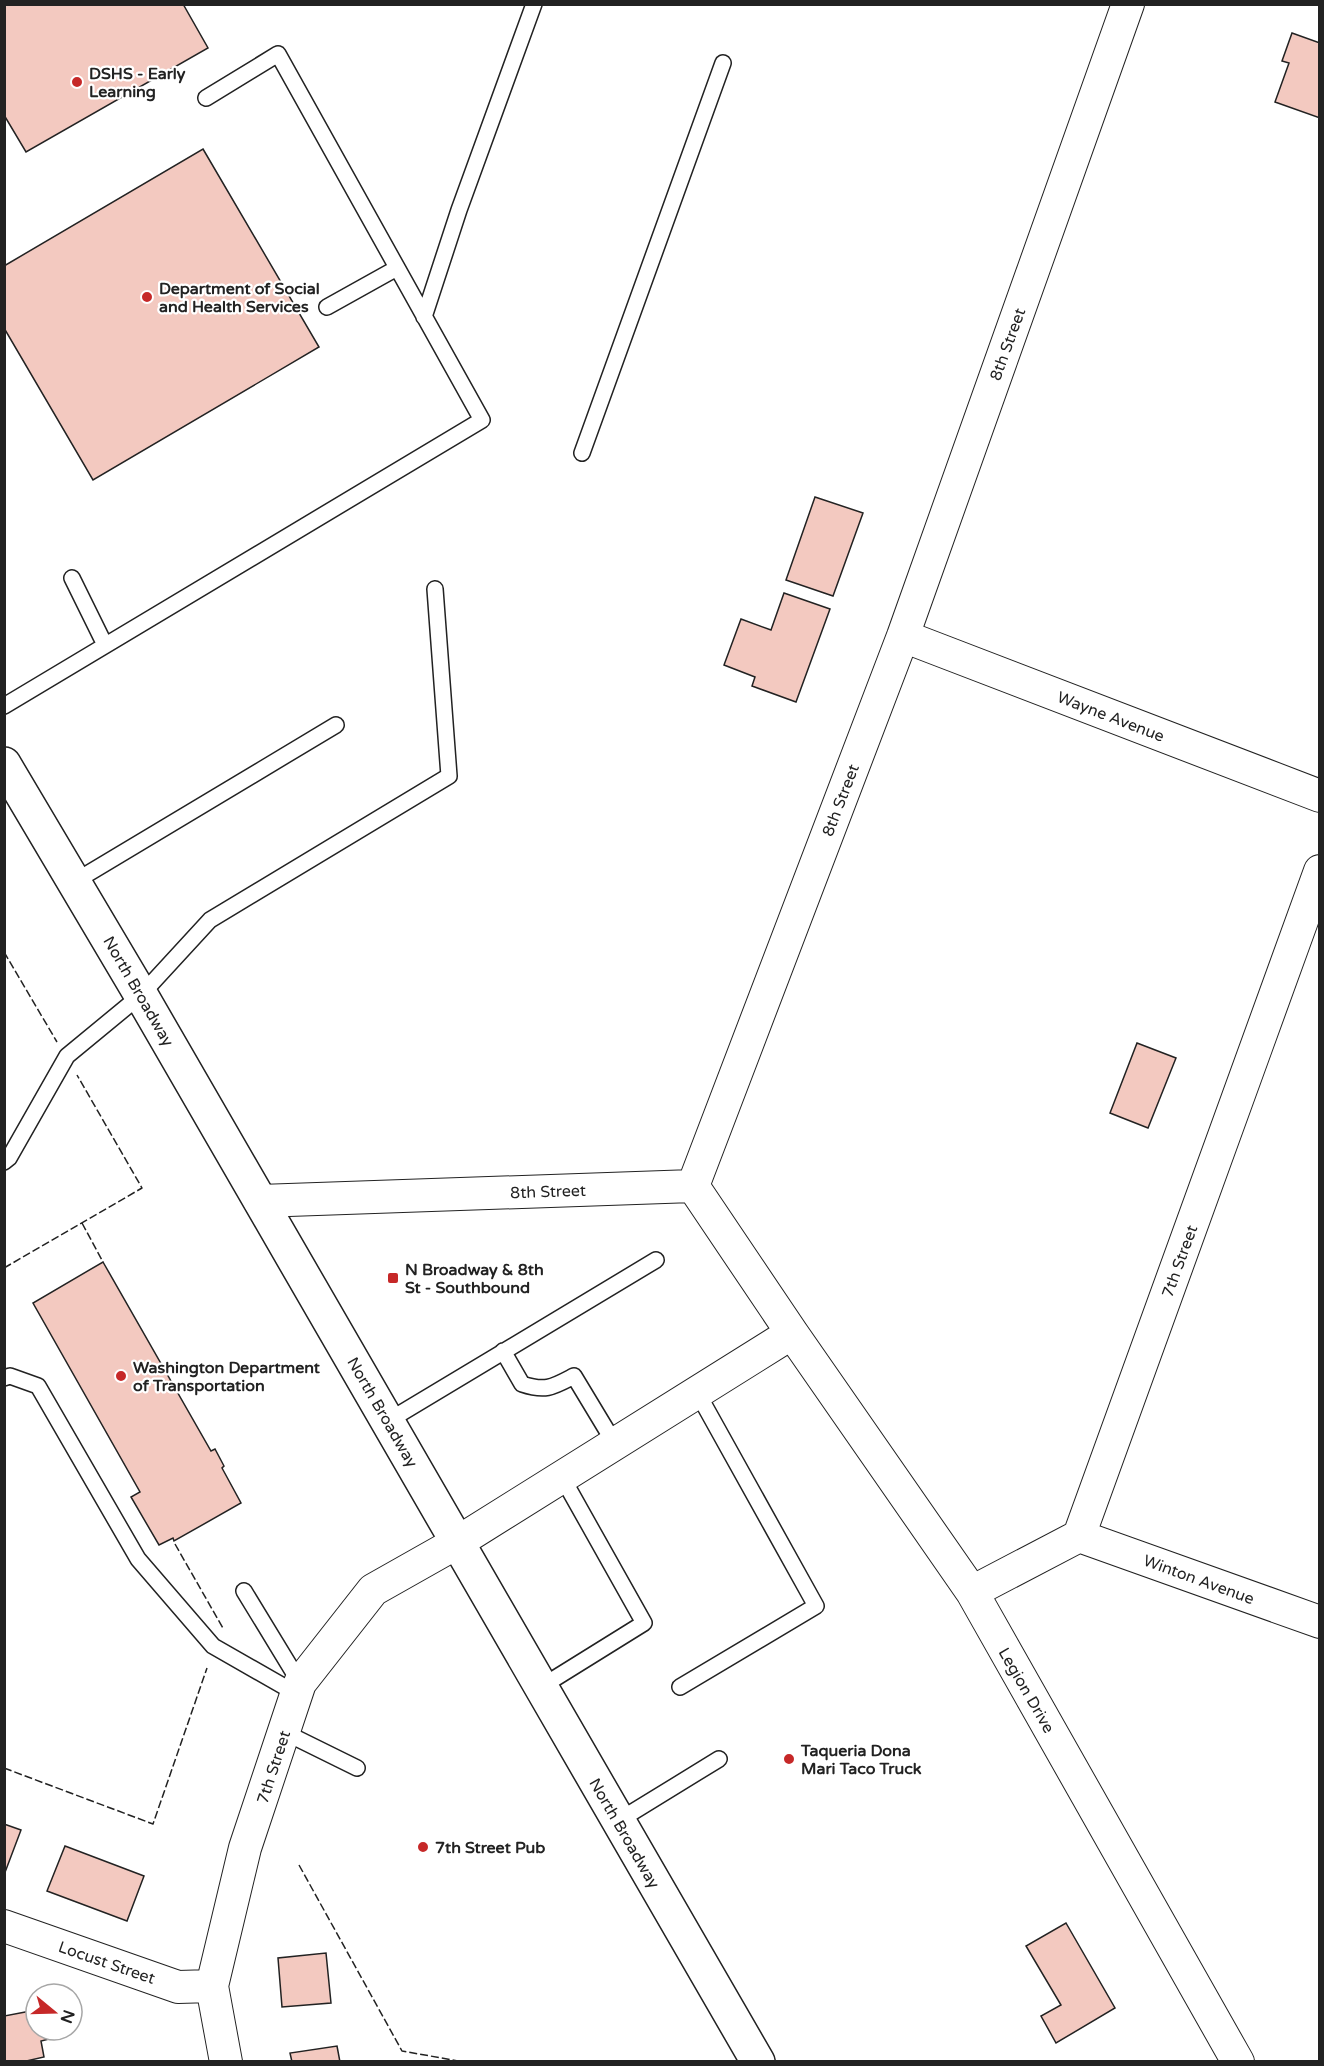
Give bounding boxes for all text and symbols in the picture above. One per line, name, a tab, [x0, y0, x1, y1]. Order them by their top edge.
place label: DSHS - Early Learning	[89, 64, 186, 102]
marker: DSHS - Early Learning	[70, 75, 84, 89]
place label: Department of Social and Health Services	[159, 279, 320, 317]
marker: Department of Social and Health Services	[140, 290, 154, 304]
street label: 8th Street	[986, 305, 1030, 383]
street label: Wayne Avenue	[1054, 687, 1167, 747]
street label: 8th Street	[818, 761, 864, 839]
street label: North Broadway	[98, 933, 178, 1051]
street label: 8th Street	[510, 1181, 586, 1203]
street label: 7th Street	[1158, 1222, 1202, 1300]
place label: N Broadway & 8th St - Southbound	[405, 1260, 544, 1298]
marker: N Broadway & 8th St - Southbound	[386, 1271, 400, 1285]
street label: North Broadway	[342, 1354, 422, 1472]
place label: Washington Department of Transportation	[133, 1358, 321, 1396]
marker: Washington Department of Transportation	[114, 1369, 128, 1383]
street label: Winton Avenue	[1141, 1551, 1257, 1609]
street label: Legion Drive	[994, 1644, 1059, 1737]
street label: 7th Street	[253, 1728, 295, 1806]
place label: Taqueria Dona Mari Taco Truck	[800, 1741, 922, 1779]
marker: Taqueria Dona Mari Taco Truck	[782, 1752, 796, 1766]
street label: North Broadway	[584, 1775, 664, 1893]
place label: 7th Street Pub	[435, 1838, 545, 1858]
marker: 7th Street Pub	[416, 1840, 430, 1854]
street label: Locust Street	[56, 1937, 158, 1989]
north arrow	[24, 1982, 84, 2042]
text: N	[56, 2007, 79, 2026]

